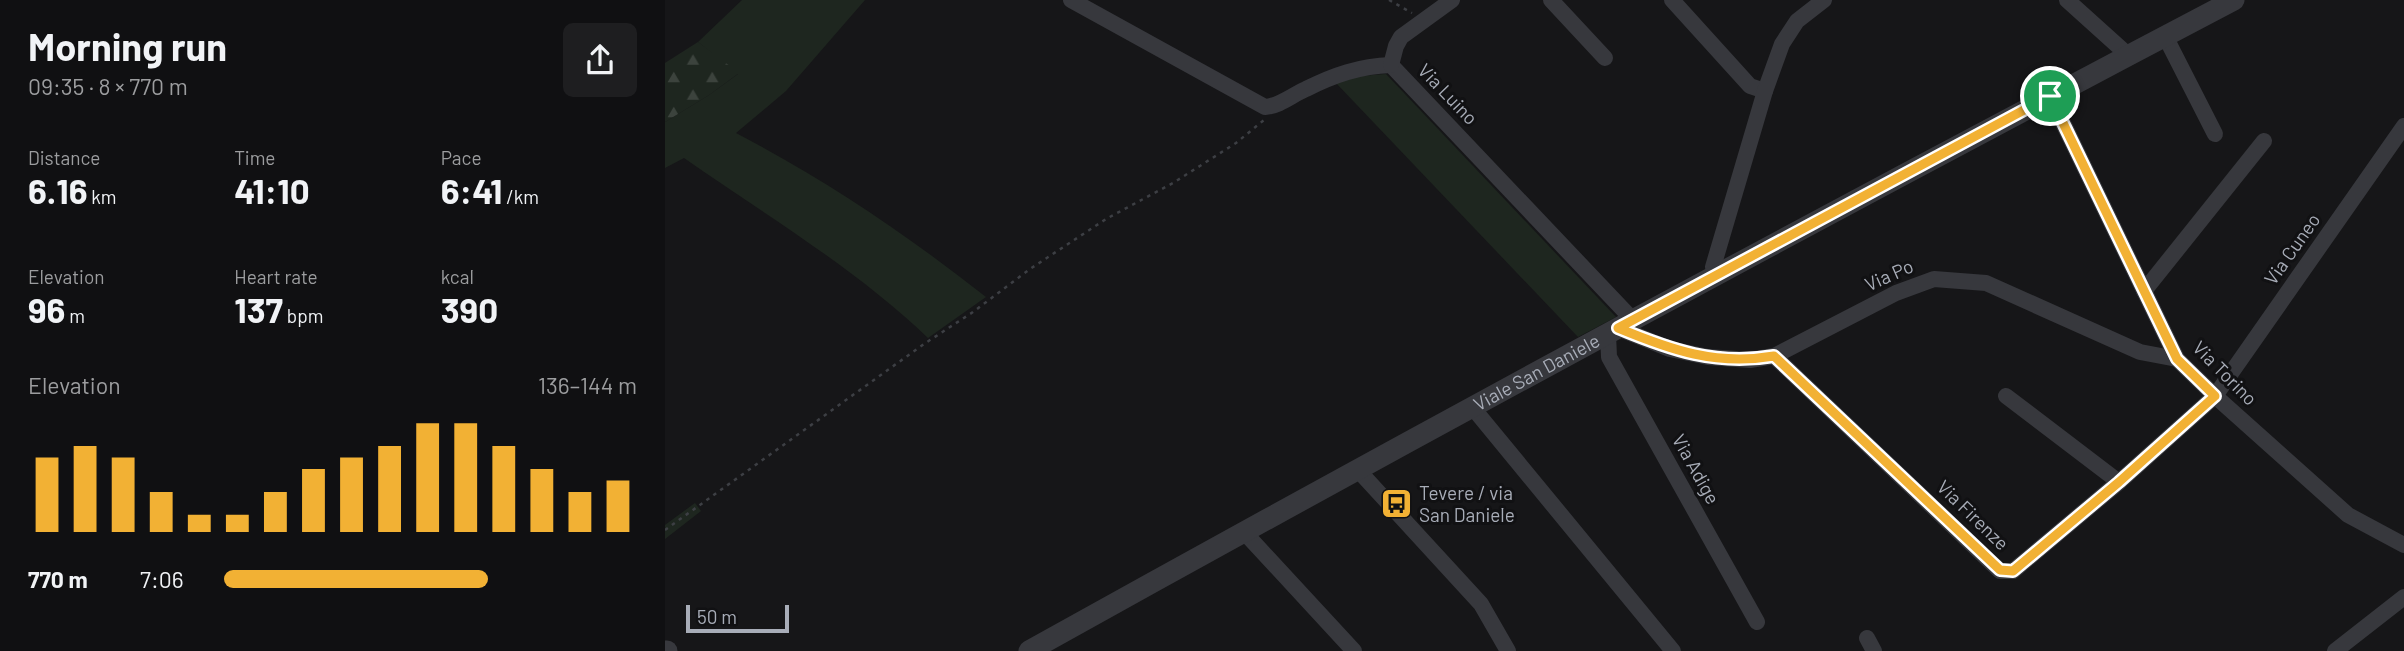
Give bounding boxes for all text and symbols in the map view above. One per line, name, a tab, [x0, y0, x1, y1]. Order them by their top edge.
text: Morning run	[28, 23, 227, 69]
button: share	[563, 23, 637, 97]
street label: Via Luino	[1414, 58, 1483, 129]
pin	[2020, 66, 2080, 126]
text: 09:35 · 8 × 770 m	[28, 72, 188, 100]
icon: arrive	[2031, 77, 2069, 115]
text: Distance	[28, 146, 100, 169]
text: Time	[234, 146, 275, 169]
text: Pace	[441, 146, 482, 169]
text: 6.16	[28, 169, 87, 211]
text: 41:10	[234, 169, 310, 211]
text: 6:41	[441, 169, 502, 211]
text: km	[87, 185, 116, 208]
text: /km	[502, 185, 539, 208]
street label: Via Cuneo	[2259, 209, 2324, 289]
street label: Via Po	[1861, 254, 1917, 295]
text: Elevation	[28, 265, 105, 288]
text: Heart rate	[234, 265, 318, 288]
text: kcal	[441, 265, 474, 288]
text: 96	[28, 288, 65, 330]
text: 137	[234, 288, 283, 330]
text: 390	[441, 288, 498, 330]
text: m	[65, 304, 85, 327]
text: bpm	[283, 304, 323, 327]
street label: Viale San Daniele	[1469, 328, 1603, 415]
street label: Via Torino	[2188, 336, 2262, 410]
text: Elevation	[28, 371, 121, 399]
text: 136–144 m	[538, 371, 637, 399]
street label: Via Adige	[1668, 430, 1725, 508]
street label: Via Firenze	[1933, 475, 2014, 555]
place label: Tevere / via San Daniele	[1419, 481, 1515, 526]
bus stop icon: Tevere / via San Daniele	[1379, 487, 1413, 521]
text: 770 m	[28, 565, 88, 593]
text: 7:06	[140, 565, 184, 593]
scale bar	[686, 602, 789, 634]
text: 50 m	[697, 605, 737, 628]

